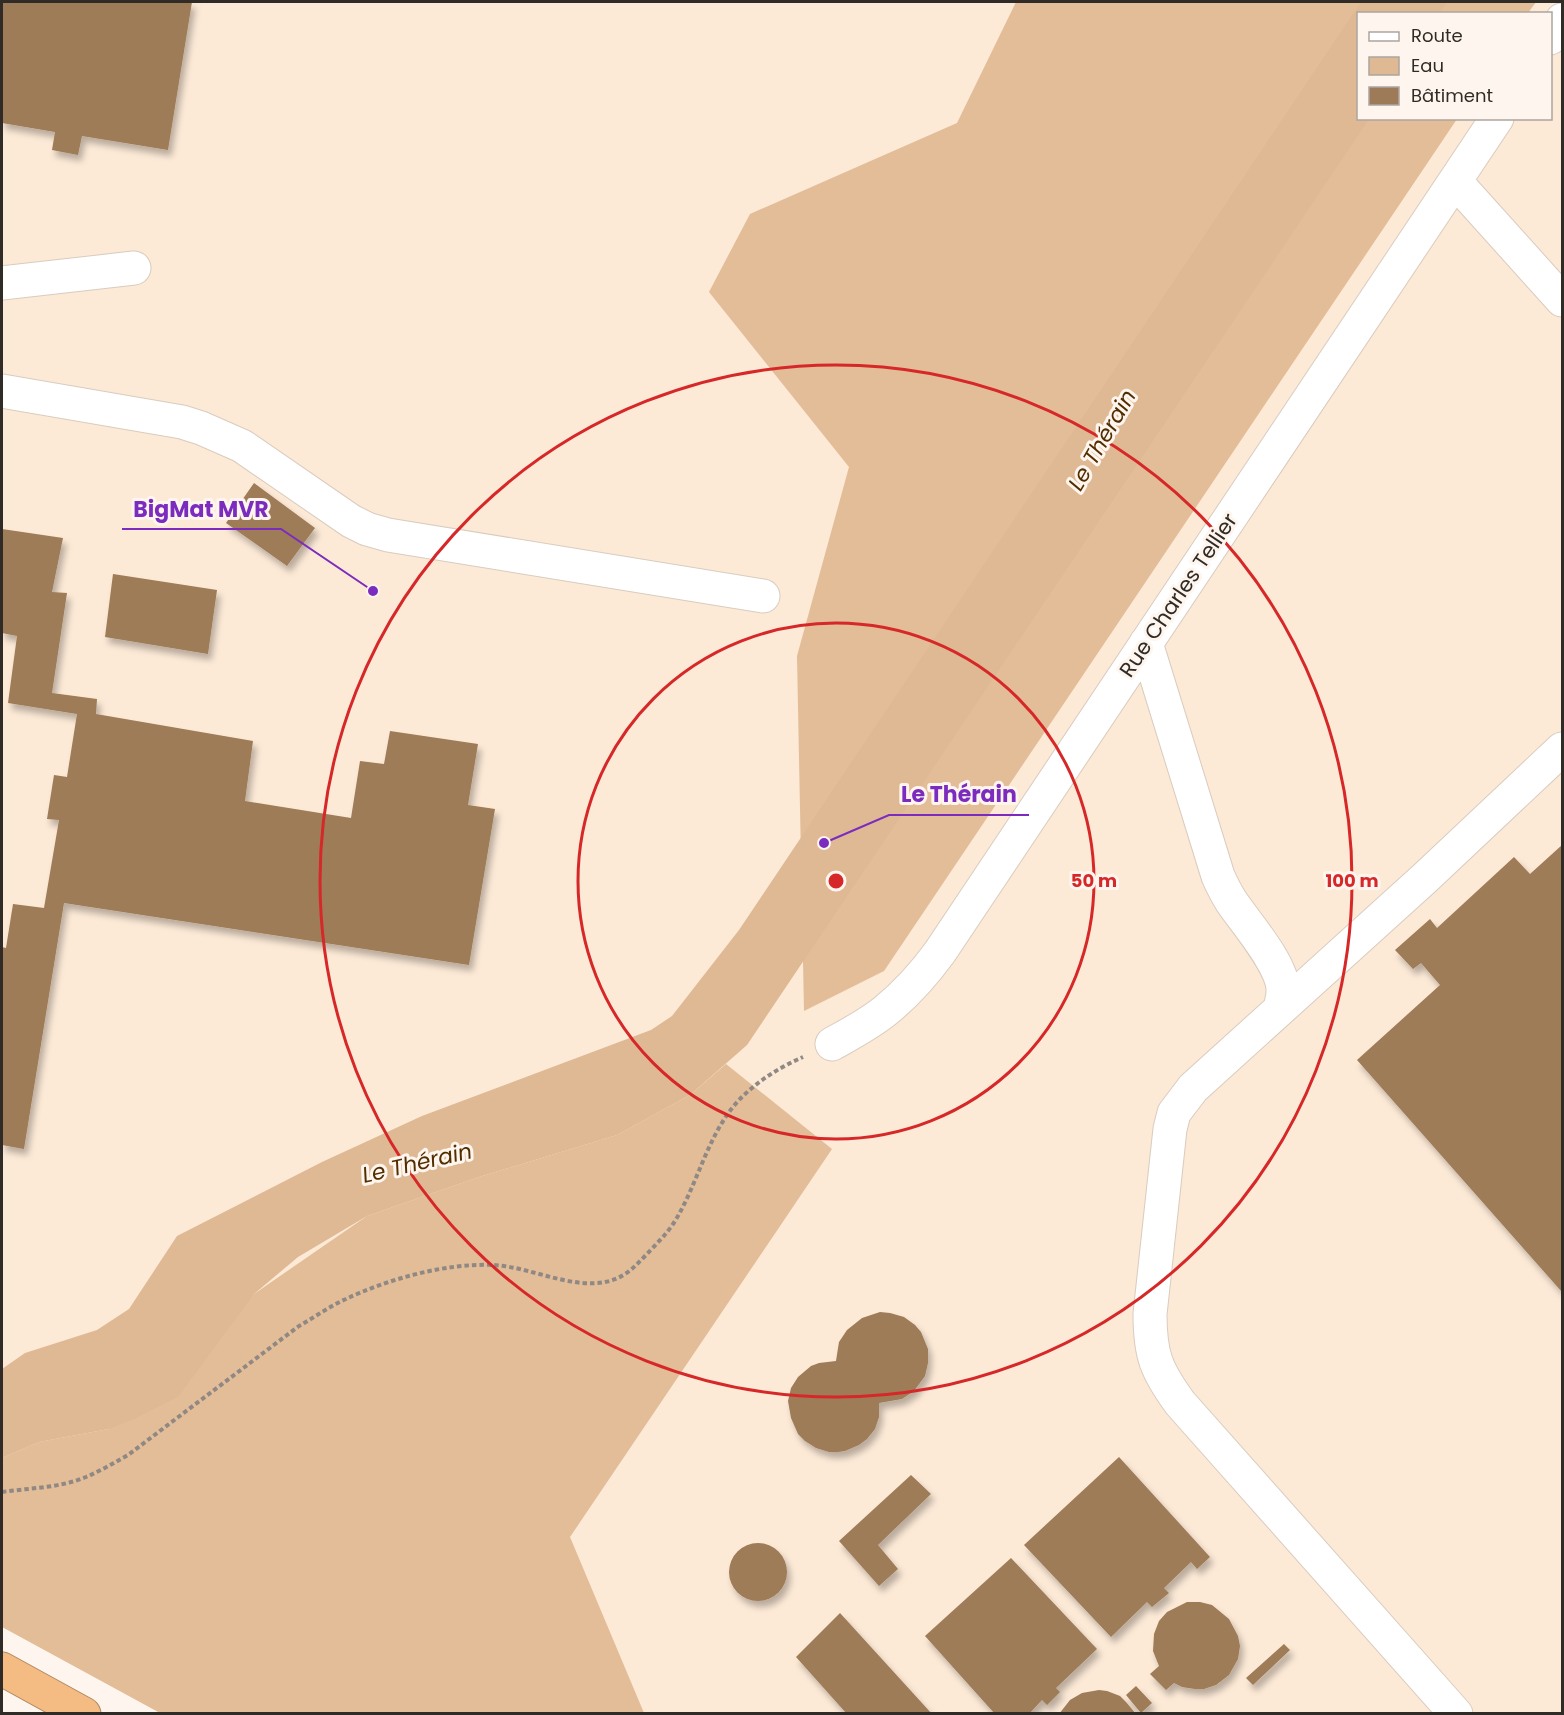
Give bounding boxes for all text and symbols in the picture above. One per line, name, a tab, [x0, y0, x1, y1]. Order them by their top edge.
legend	[1357, 12, 1552, 120]
text: Route	[1411, 23, 1463, 48]
text: Eau	[1411, 53, 1444, 78]
text: Bâtiment	[1411, 83, 1493, 108]
water label: Le Thérain	[1061, 384, 1143, 496]
callout: BigMat MVR	[122, 489, 281, 529]
text: BigMat MVR	[133, 494, 269, 525]
street label: Rue Charles Tellier	[1112, 507, 1244, 683]
callout: Le Thérain	[889, 775, 1029, 815]
text: Le Thérain	[901, 779, 1017, 810]
text: 50 m	[1071, 868, 1117, 893]
text: 100 m	[1325, 868, 1379, 893]
centre of rings	[826, 871, 846, 891]
water label: Le Thérain	[359, 1135, 475, 1191]

